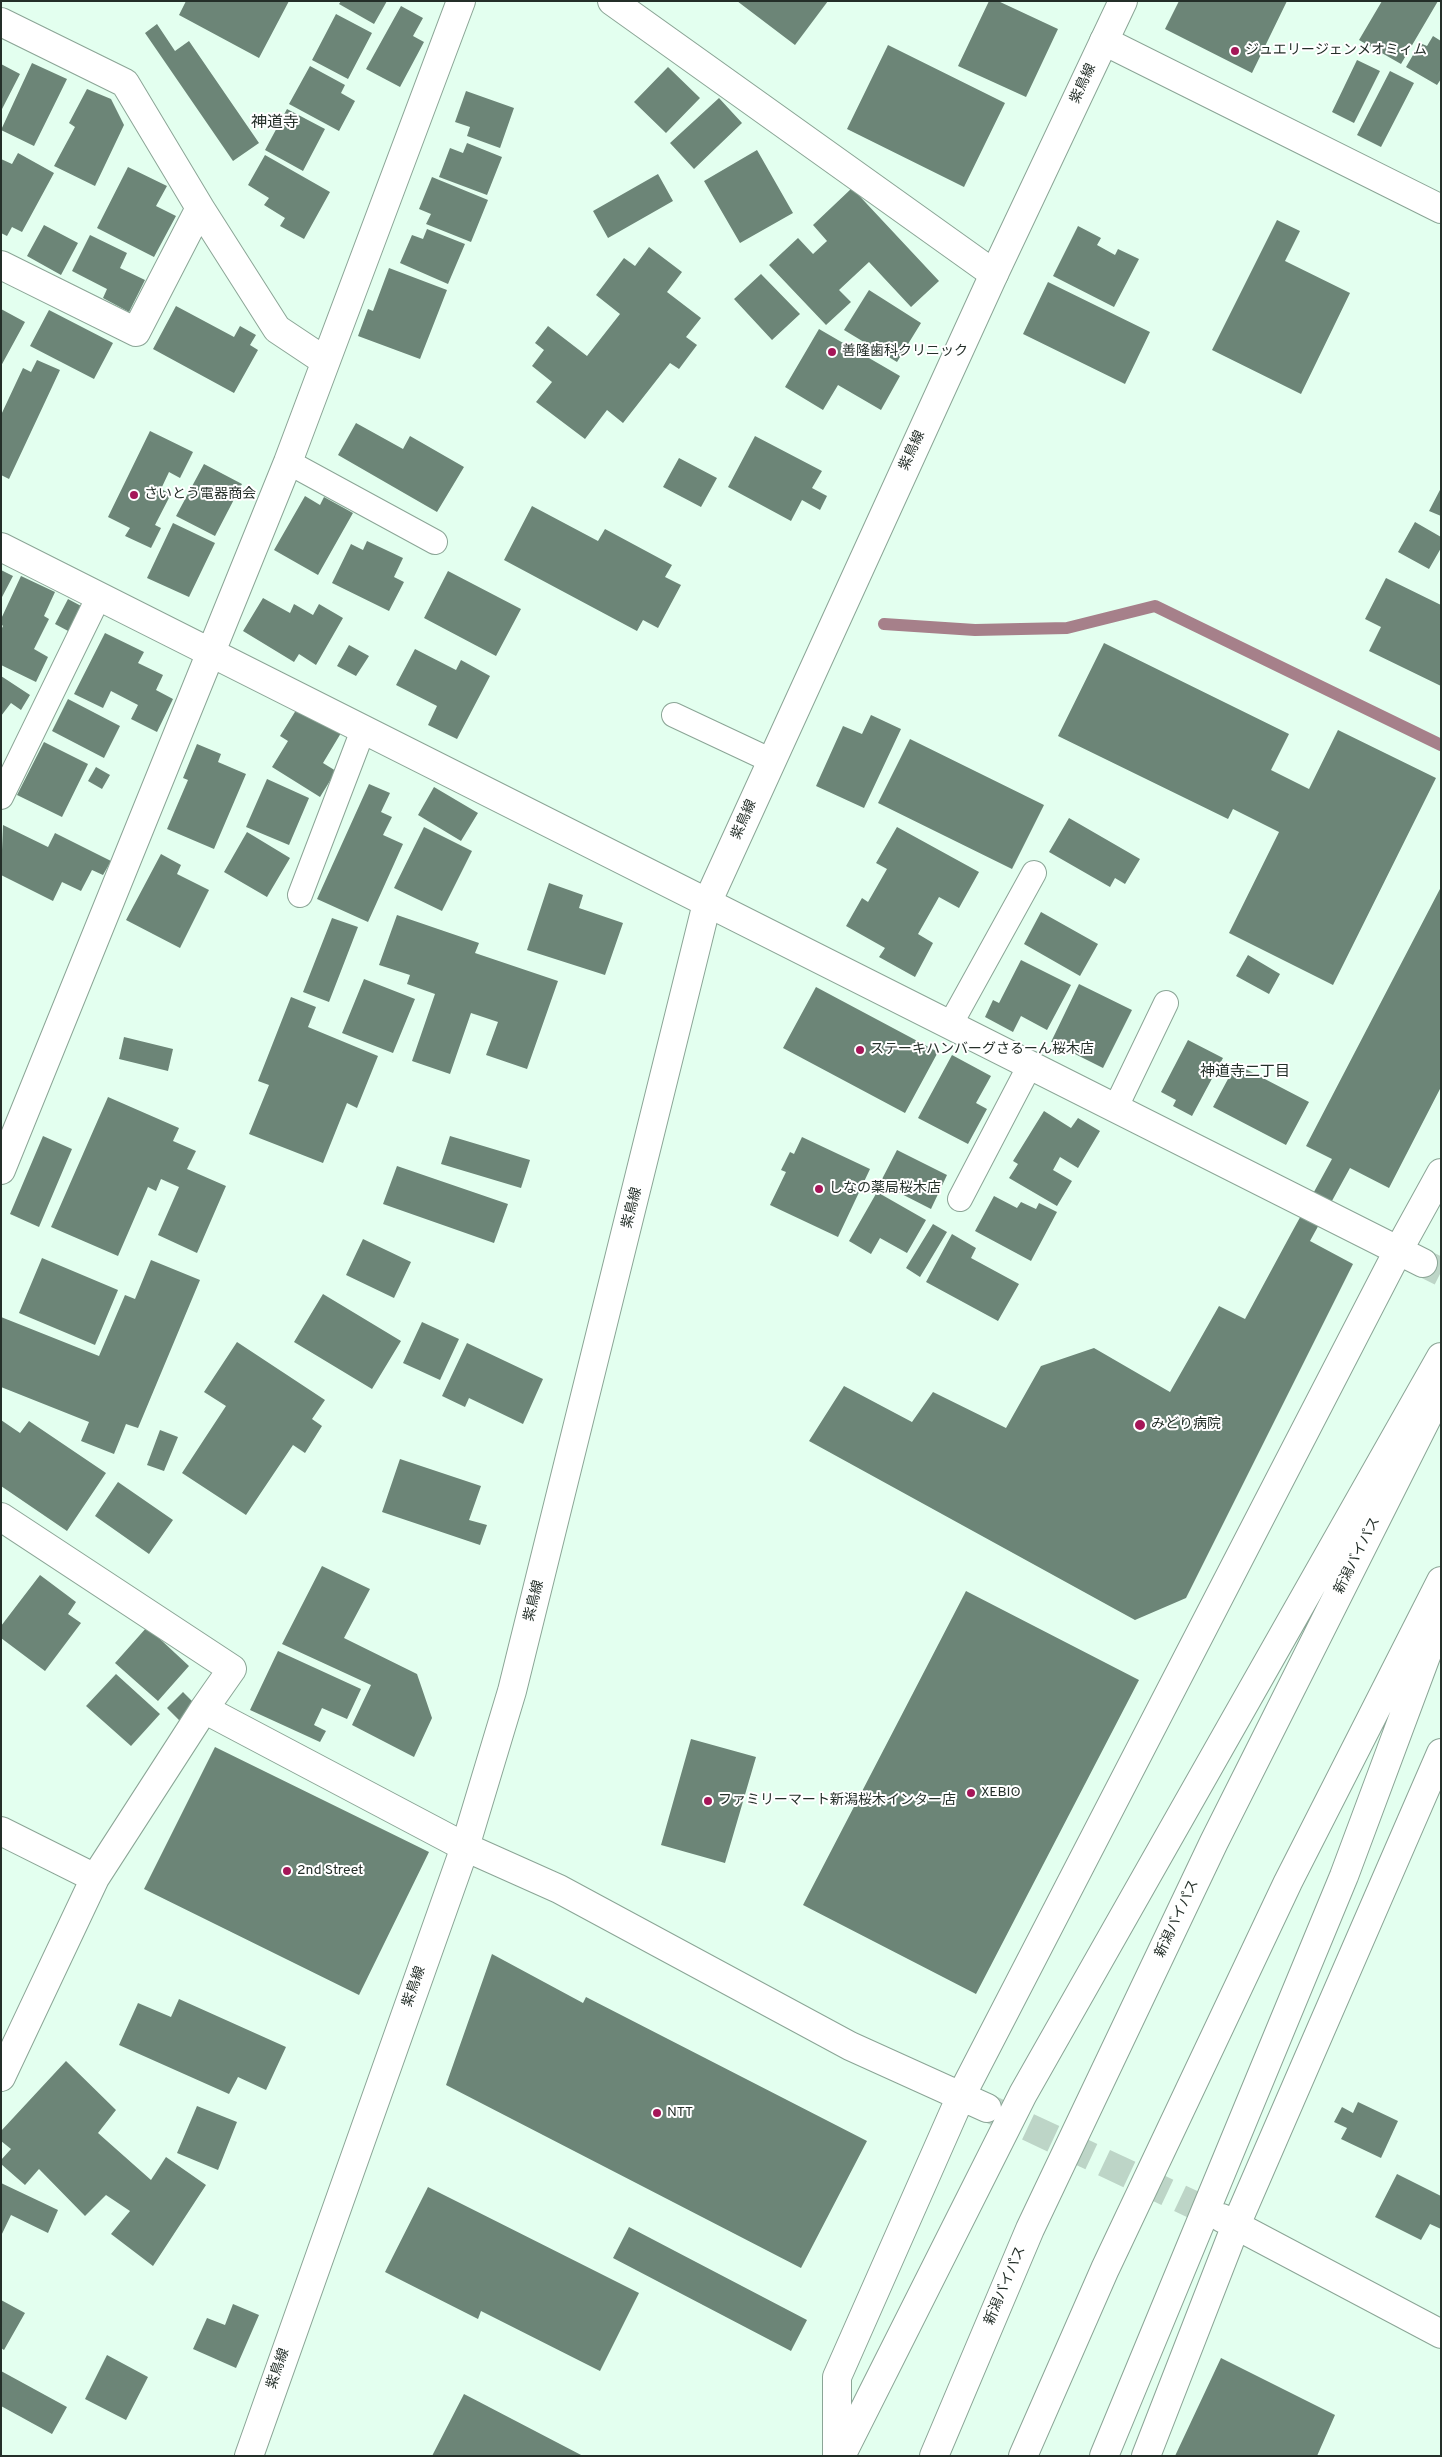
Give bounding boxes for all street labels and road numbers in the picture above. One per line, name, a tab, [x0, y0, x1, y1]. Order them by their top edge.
street label: 紫鳥線	[1068, 61, 1100, 107]
street label: 紫鳥線	[897, 428, 929, 474]
street label: 紫鳥線	[729, 797, 761, 843]
street label: 紫鳥線	[620, 1186, 646, 1230]
street label: 新潟バイパス	[1331, 1515, 1385, 1597]
street label: 紫鳥線	[522, 1579, 548, 1623]
street label: 新潟バイパス	[1153, 1877, 1203, 1961]
street label: 紫鳥線	[400, 1964, 430, 2010]
street label: 新潟バイパス	[982, 2244, 1030, 2328]
street label: 紫鳥線	[264, 2346, 294, 2392]

